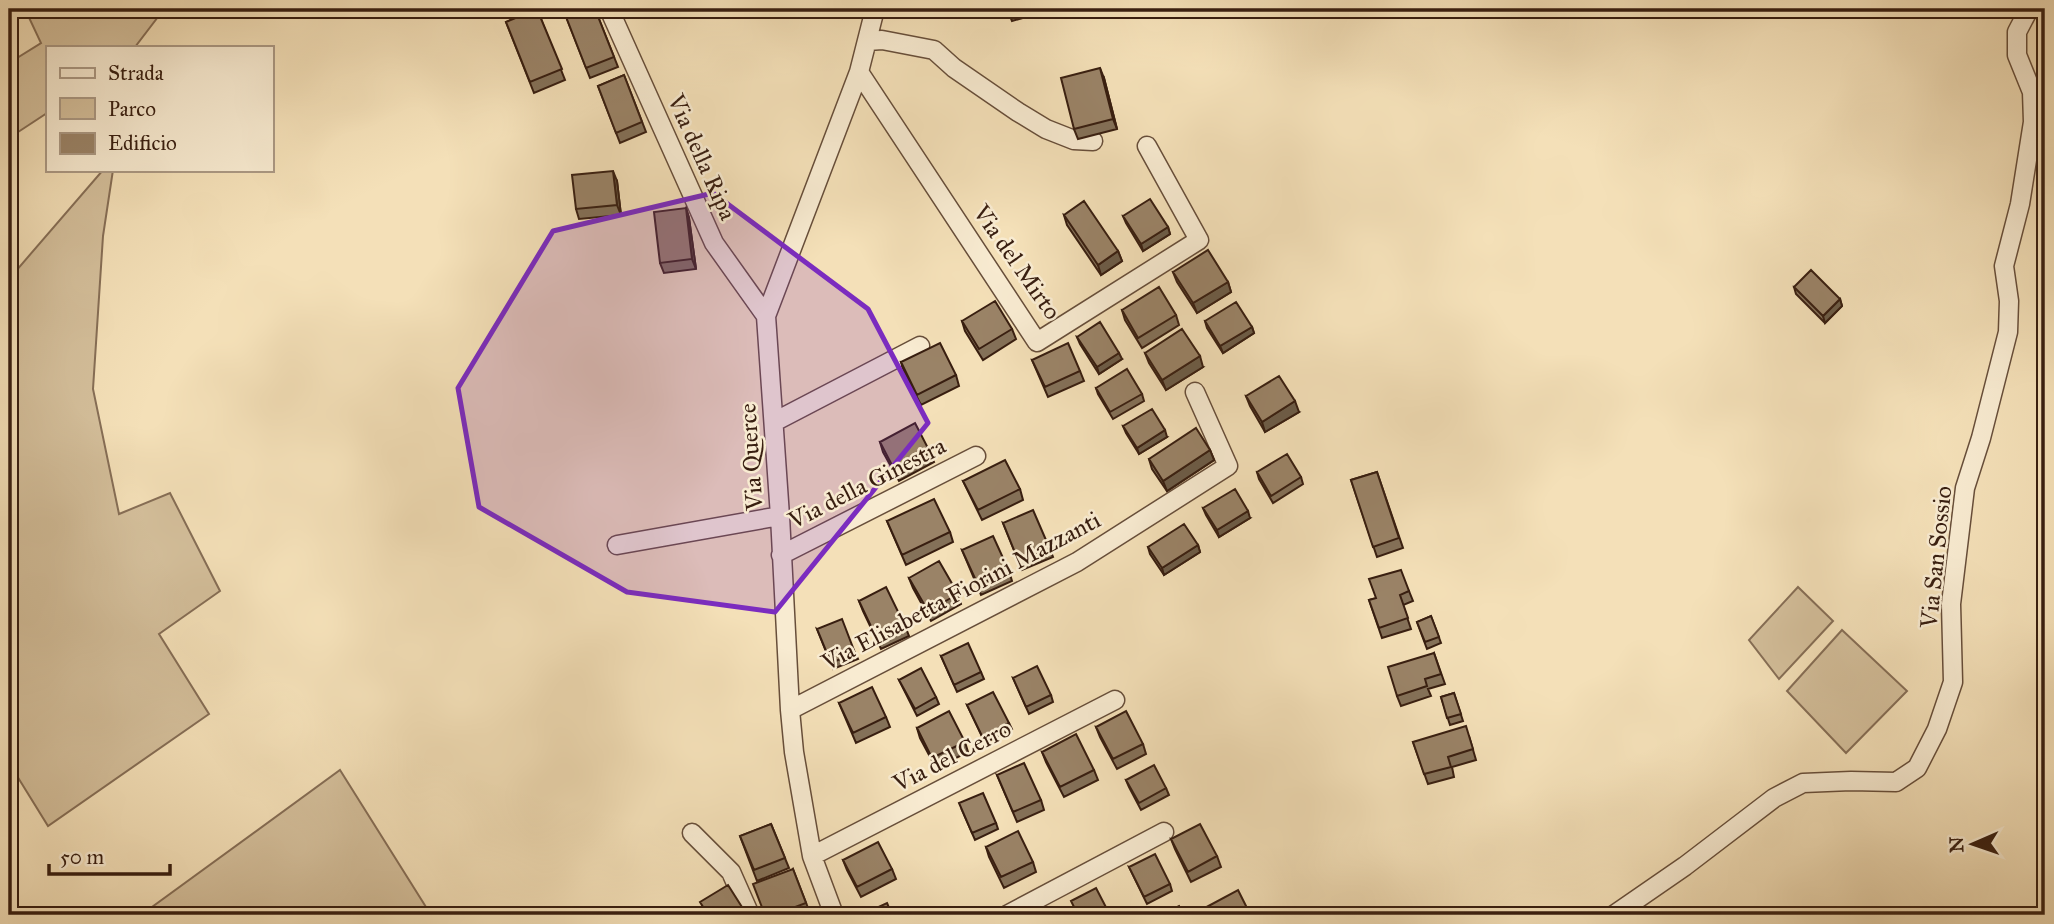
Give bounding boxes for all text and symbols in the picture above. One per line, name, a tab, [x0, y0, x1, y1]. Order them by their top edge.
legend	[46, 46, 273, 172]
text: Strada	[108, 60, 164, 86]
street label: Via della Ripa	[661, 89, 743, 225]
text: Parco	[108, 96, 156, 122]
text: Edificio	[108, 130, 177, 156]
street label: Via del Mirto	[966, 198, 1068, 325]
street label: Via Querce	[732, 402, 770, 513]
street label: Via della Ginestra	[782, 430, 951, 536]
street label: Via San Sossio	[1914, 484, 1958, 631]
street label: Via Elisabetta Fiorini Mazzanti	[816, 504, 1106, 678]
street label: Via del Cerro	[887, 713, 1016, 799]
north arrow	[1938, 808, 2008, 878]
scale bar	[49, 833, 170, 877]
text: N	[1945, 836, 1968, 853]
text: 50 m	[60, 844, 105, 870]

